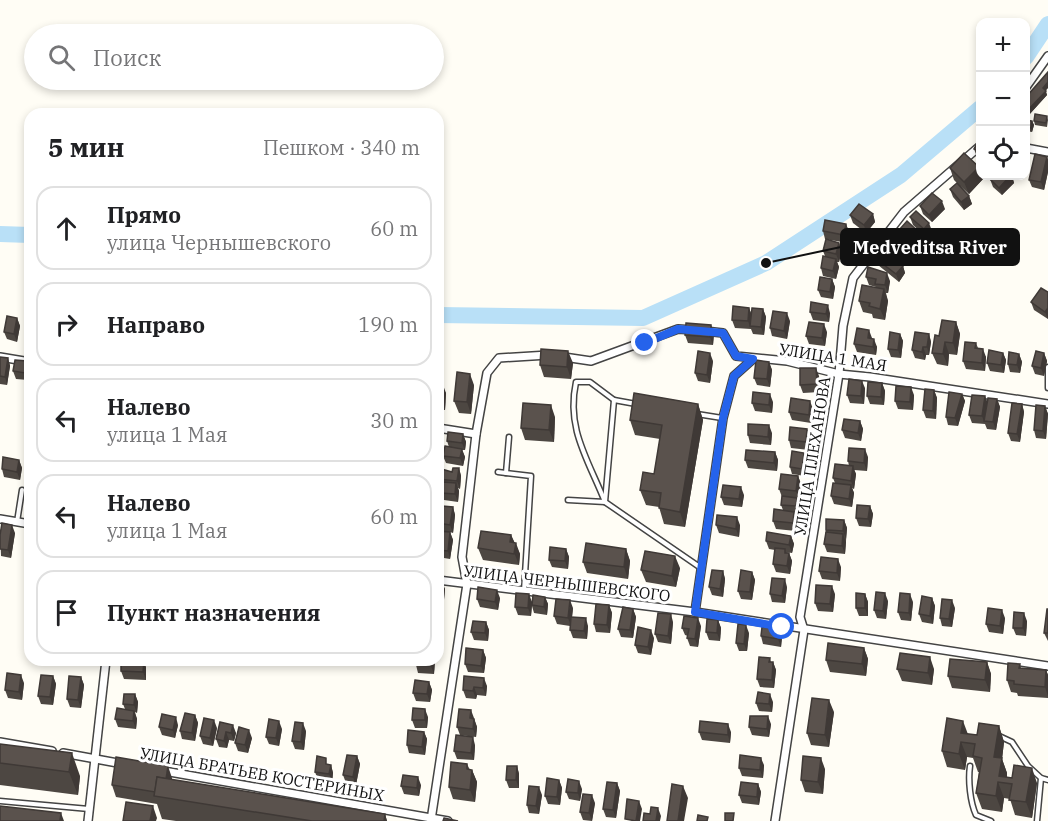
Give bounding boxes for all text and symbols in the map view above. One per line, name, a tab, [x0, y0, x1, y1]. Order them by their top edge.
map controls	[976, 18, 1030, 180]
button: +	[976, 18, 1030, 72]
search box	[24, 24, 444, 90]
icon: search	[45, 41, 78, 74]
text: Поиск	[93, 43, 161, 72]
button: −	[976, 72, 1030, 126]
button: locate	[976, 126, 1030, 180]
text: 5 мин	[48, 130, 124, 164]
text: Пешком · 340 m	[263, 134, 420, 161]
text: Прямо	[107, 200, 181, 229]
icon: ahead	[50, 212, 83, 245]
text: 60 m	[370, 215, 418, 242]
text: улица Чернышевского	[107, 229, 331, 256]
callout: Medveditsa River	[841, 229, 1019, 265]
text: Medveditsa River	[853, 236, 1007, 259]
icon: right	[50, 308, 83, 341]
text: Направо	[107, 310, 205, 339]
text: 190 m	[358, 311, 418, 338]
route end	[631, 329, 657, 355]
street label: УЛИЦА 1 МАЯ	[778, 339, 888, 375]
street label: УЛИЦА ПЛЕХАНОВА	[790, 375, 834, 537]
text: Налево	[107, 392, 191, 421]
icon: left	[50, 404, 83, 437]
text: 30 m	[370, 407, 418, 434]
text: улица 1 Мая	[107, 421, 227, 448]
text: Налево	[107, 488, 191, 517]
icon: left	[50, 500, 83, 533]
text: 60 m	[370, 503, 418, 530]
text: улица 1 Мая	[107, 517, 227, 544]
street label: УЛИЦА ЧЕРНЫШЕВСКОГО	[462, 560, 672, 606]
icon: arrive	[50, 596, 83, 629]
text: Пункт назначения	[107, 598, 321, 627]
route start	[768, 613, 794, 639]
street label: УЛИЦА БРАТЬЕВ КОСТЕРИНЫХ	[138, 743, 386, 805]

